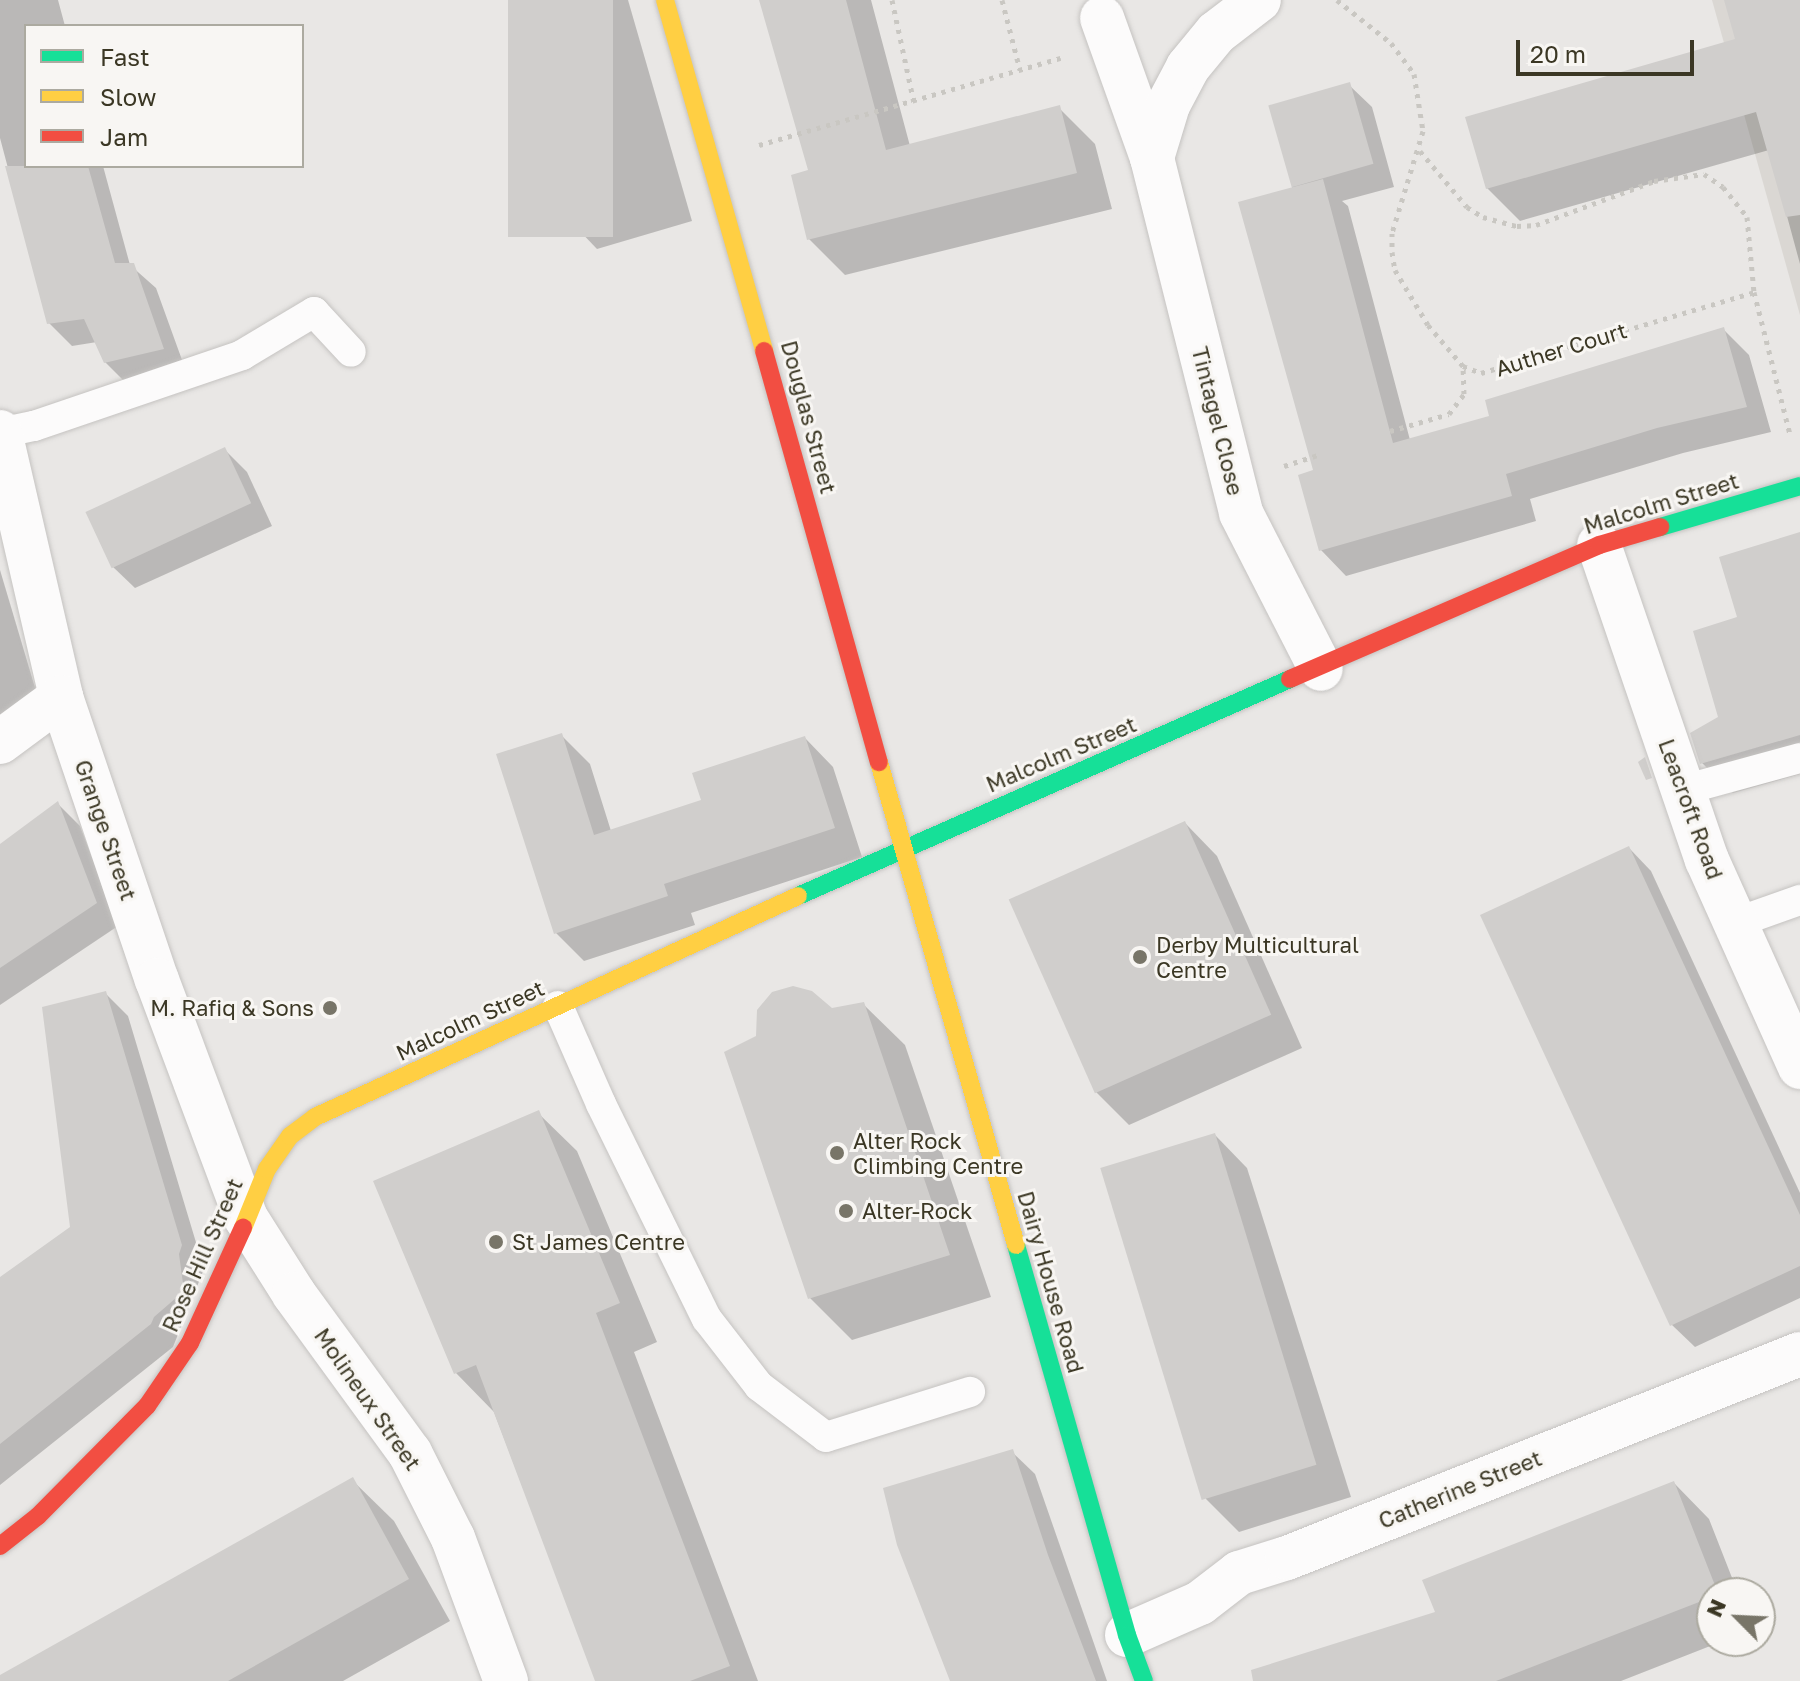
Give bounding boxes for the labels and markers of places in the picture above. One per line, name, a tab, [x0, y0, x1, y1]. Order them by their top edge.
place label: Derby Multicultural Centre	[1156, 931, 1359, 982]
marker: Derby Multicultural Centre	[1131, 948, 1149, 966]
place label: M. Rafiq & Sons	[150, 995, 314, 1021]
marker: M. Rafiq & Sons	[321, 999, 339, 1017]
place label: Alter Rock Climbing Centre	[853, 1127, 1023, 1178]
marker: Alter Rock Climbing Centre	[828, 1144, 846, 1162]
place label: Alter-Rock	[862, 1198, 972, 1224]
marker: Alter-Rock	[837, 1202, 855, 1220]
place label: St James Centre	[512, 1229, 685, 1255]
marker: St James Centre	[487, 1233, 505, 1251]

